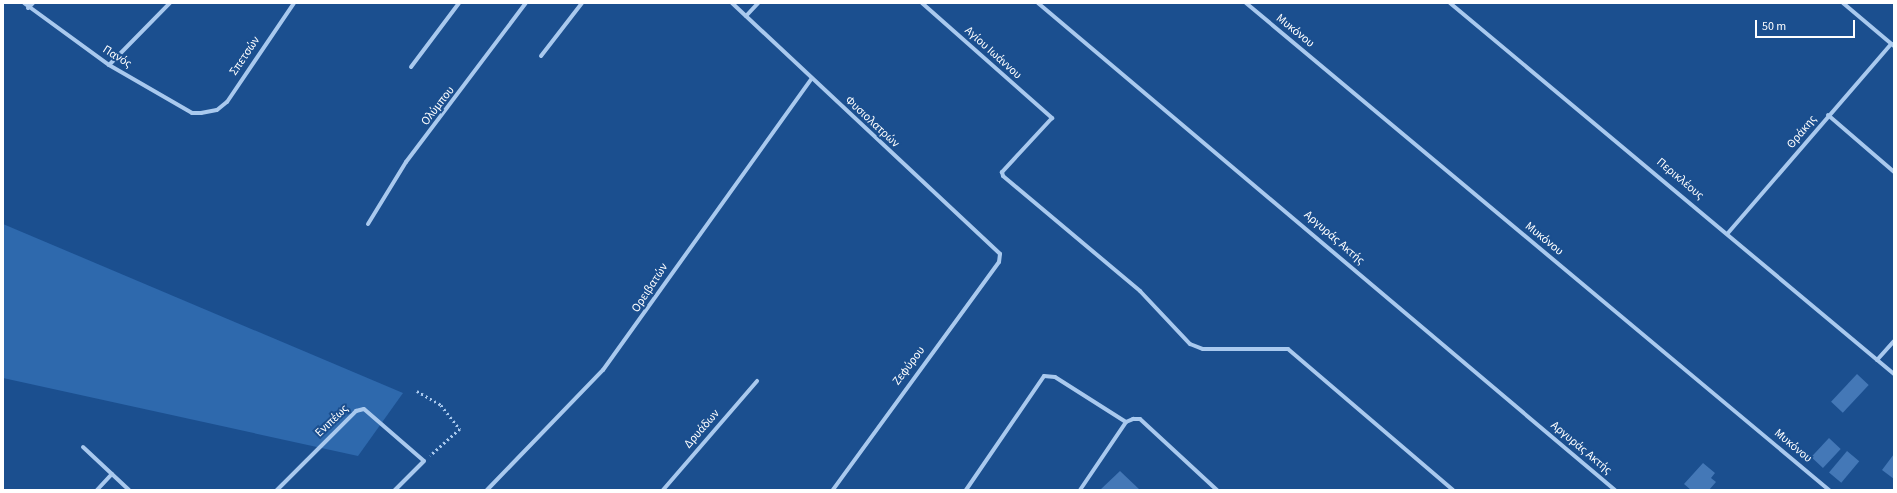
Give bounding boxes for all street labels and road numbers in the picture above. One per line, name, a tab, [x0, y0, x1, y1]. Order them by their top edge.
street label: Μυκόνου	[1273, 11, 1317, 51]
street label: Αγίου Ιωάννου	[961, 24, 1025, 82]
street label: Σπετσών	[227, 34, 263, 78]
street label: Πανός	[100, 43, 134, 71]
street label: Ολύμπου	[418, 84, 458, 128]
street label: Φυσιολατρών	[842, 93, 902, 151]
street label: Θράκης	[1784, 112, 1820, 152]
street label: Περικλέους	[1653, 155, 1707, 203]
street label: Αργυράς Ακτής	[1301, 208, 1367, 268]
street label: Μυκόνου	[1522, 219, 1566, 259]
street label: Ορειβατών	[629, 261, 671, 315]
street label: Ζεφύρου	[890, 344, 928, 388]
street label: Ενιπέως	[312, 402, 352, 440]
street label: Δρυάδων	[681, 407, 723, 451]
street label: Αργυράς Ακτής	[1548, 418, 1614, 478]
street label: Μυκόνου	[1771, 426, 1815, 466]

